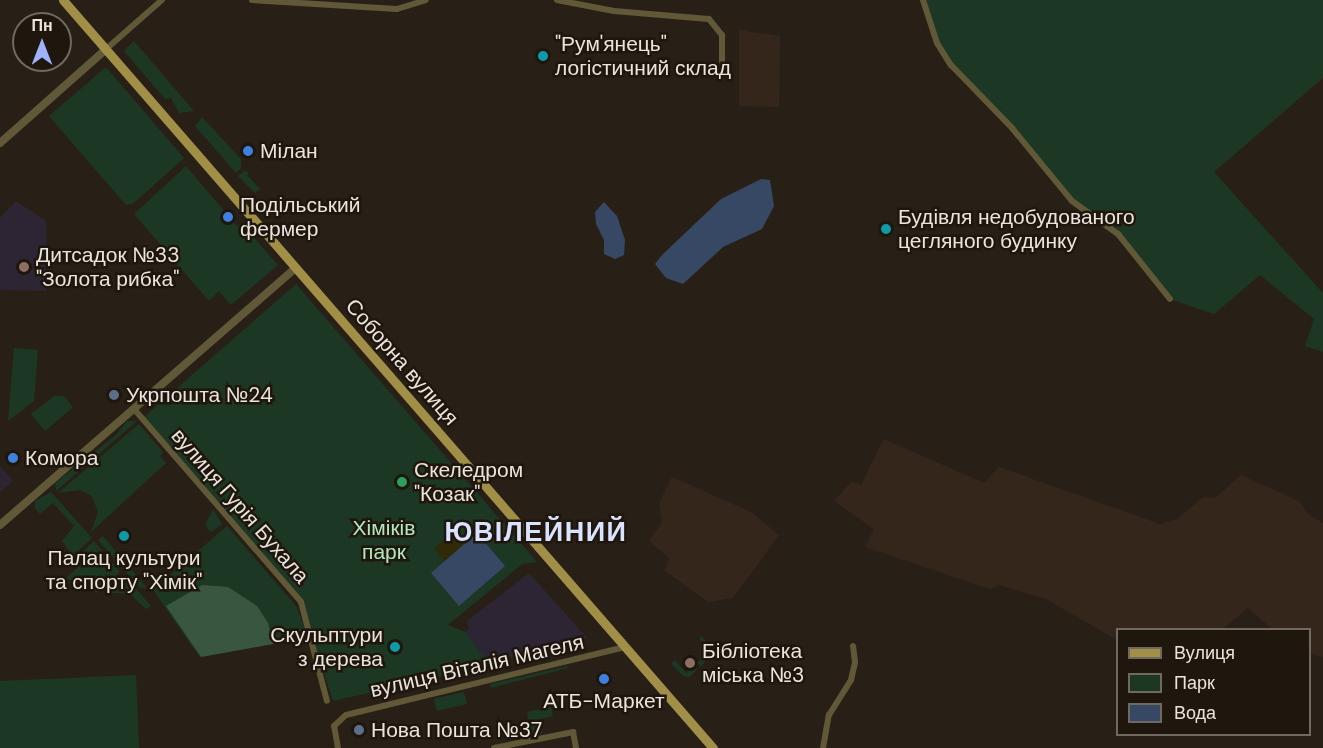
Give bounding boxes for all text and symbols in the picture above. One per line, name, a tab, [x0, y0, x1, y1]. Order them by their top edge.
north arrow	[12, 12, 72, 72]
text: Пн	[31, 15, 53, 36]
place label: "Рум'янець" логістичний склад	[555, 31, 731, 81]
marker: "Рум'янець" логістичний склад	[536, 49, 550, 63]
place label: Мілан	[260, 138, 318, 164]
marker: Мілан	[241, 144, 255, 158]
place label: Подільський фермер	[240, 192, 361, 242]
place label: Будівля недобудованого цегляного будинку	[898, 204, 1135, 254]
marker: Подільський фермер	[221, 210, 235, 224]
marker: Будівля недобудованого цегляного будинку	[879, 222, 893, 236]
place label: Дитсадок №33 "Золота рибка"	[36, 242, 180, 292]
marker: Дитсадок №33 "Золота рибка"	[17, 260, 31, 274]
street label: Соборна вулиця	[340, 294, 464, 430]
place label: Укрпошта №24	[126, 382, 273, 408]
marker: Укрпошта №24	[107, 388, 121, 402]
street label: вулиця Гурія Бухала	[166, 423, 314, 589]
place label: Комора	[25, 445, 98, 471]
marker: Комора	[6, 451, 20, 465]
place label: Скеледром "Козак"	[414, 457, 523, 507]
marker: Скеледром "Козак"	[395, 475, 409, 489]
park label: Хіміків парк	[353, 515, 415, 565]
district label: ЮВІЛЕЙНИЙ	[444, 516, 628, 548]
marker: Палац культури та спорту "Хімік"	[117, 529, 131, 543]
place label: Палац культури та спорту "Хімік"	[46, 545, 202, 595]
place label: Скульптури з дерева	[270, 622, 383, 672]
legend	[1116, 628, 1311, 736]
street label: вулиця Віталія Магеля	[368, 629, 586, 703]
place label: Бібліотека міська №3	[702, 638, 804, 688]
marker: Скульптури з дерева	[388, 640, 402, 654]
text: Вулиця	[1174, 641, 1235, 665]
marker: Бібліотека міська №3	[683, 656, 697, 670]
text: Парк	[1174, 671, 1215, 695]
marker: АТБ-Маркет	[597, 672, 611, 686]
place label: АТБ-Маркет	[543, 688, 665, 714]
text: Вода	[1174, 701, 1216, 725]
place label: Нова Пошта №37	[371, 717, 542, 743]
marker: Нова Пошта №37	[352, 723, 366, 737]

